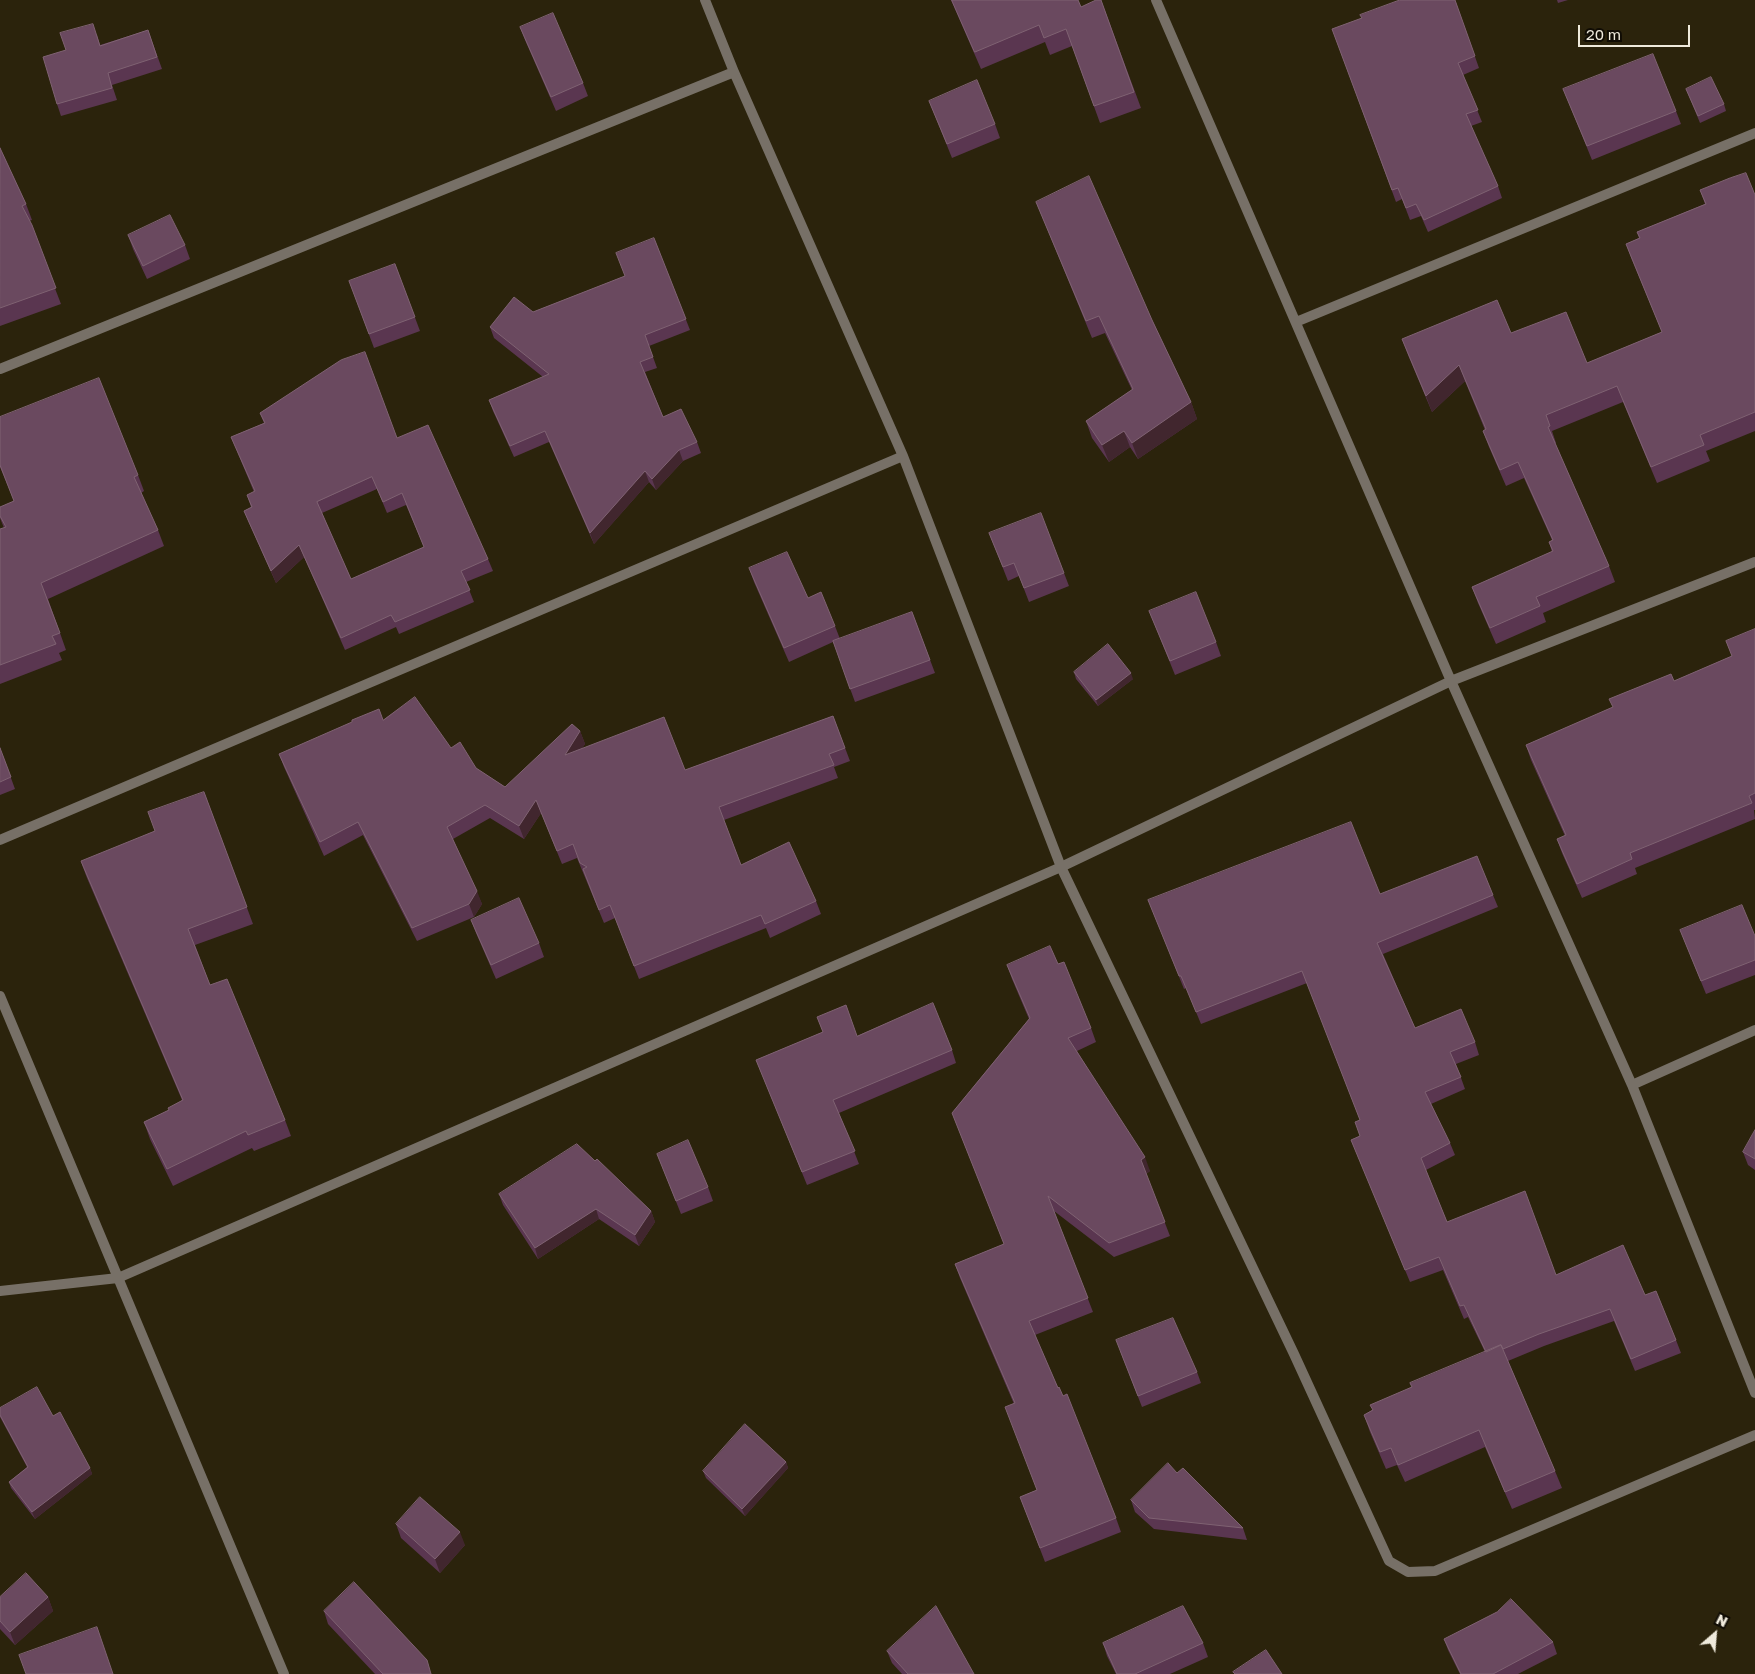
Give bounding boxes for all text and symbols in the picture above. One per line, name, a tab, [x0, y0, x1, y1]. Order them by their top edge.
scale bar	[1580, 15, 1692, 47]
text: 20 m	[1586, 25, 1621, 43]
north arrow	[1690, 1609, 1740, 1659]
text: N	[1713, 1610, 1731, 1630]

